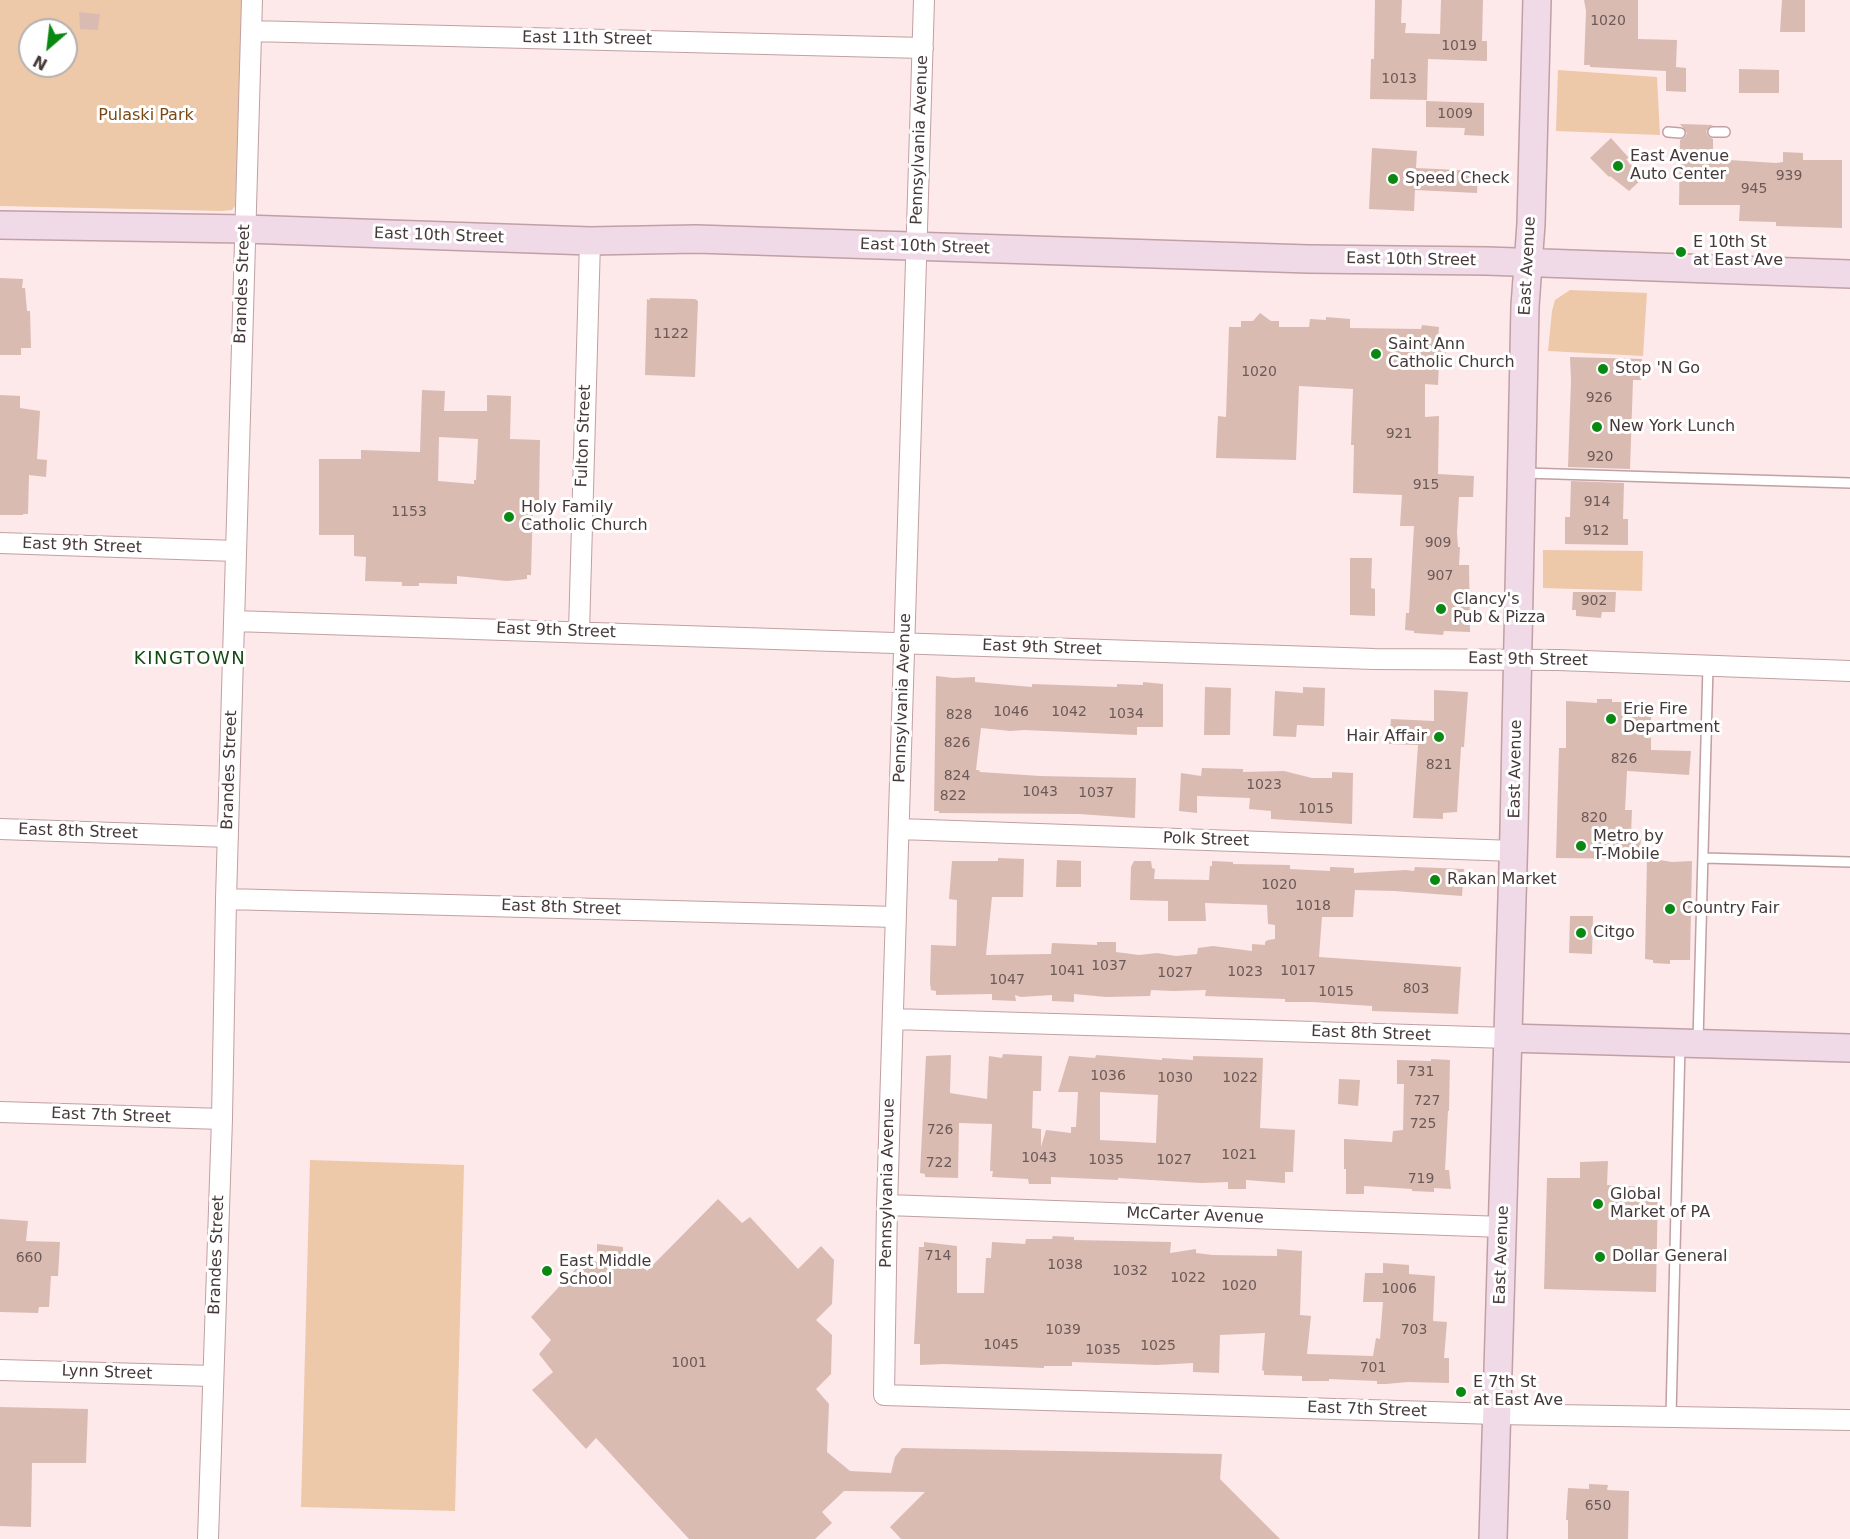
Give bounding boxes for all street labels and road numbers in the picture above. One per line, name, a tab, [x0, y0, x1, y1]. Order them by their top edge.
street label: East 11th Street	[522, 28, 652, 50]
street label: Pennsylvania Avenue	[907, 55, 933, 225]
street label: East Avenue	[1516, 216, 1540, 316]
street label: Brandes Street	[231, 224, 255, 344]
street label: East 10th Street	[374, 224, 504, 248]
street label: East 10th Street	[860, 235, 990, 259]
street label: East 10th Street	[1346, 249, 1476, 271]
street label: Fulton Street	[573, 384, 595, 488]
street label: East 9th Street	[22, 534, 142, 558]
street label: Pennsylvania Avenue	[890, 613, 916, 783]
street label: East 9th Street	[496, 619, 616, 643]
street label: East 9th Street	[982, 636, 1102, 660]
street label: East 9th Street	[1468, 649, 1588, 671]
street label: Brandes Street	[218, 710, 242, 830]
street label: East Avenue	[1506, 719, 1526, 819]
street label: East 8th Street	[18, 820, 138, 844]
street label: Polk Street	[1163, 829, 1249, 851]
street label: East 8th Street	[501, 896, 621, 920]
street label: East 8th Street	[1311, 1022, 1431, 1046]
street label: Pennsylvania Avenue	[877, 1098, 899, 1268]
street label: East 7th Street	[51, 1104, 171, 1128]
street label: Brandes Street	[205, 1195, 229, 1315]
street label: McCarter Avenue	[1126, 1204, 1264, 1228]
street label: East Avenue	[1491, 1205, 1513, 1305]
street label: Lynn Street	[61, 1362, 153, 1384]
street label: East 7th Street	[1307, 1398, 1427, 1422]

